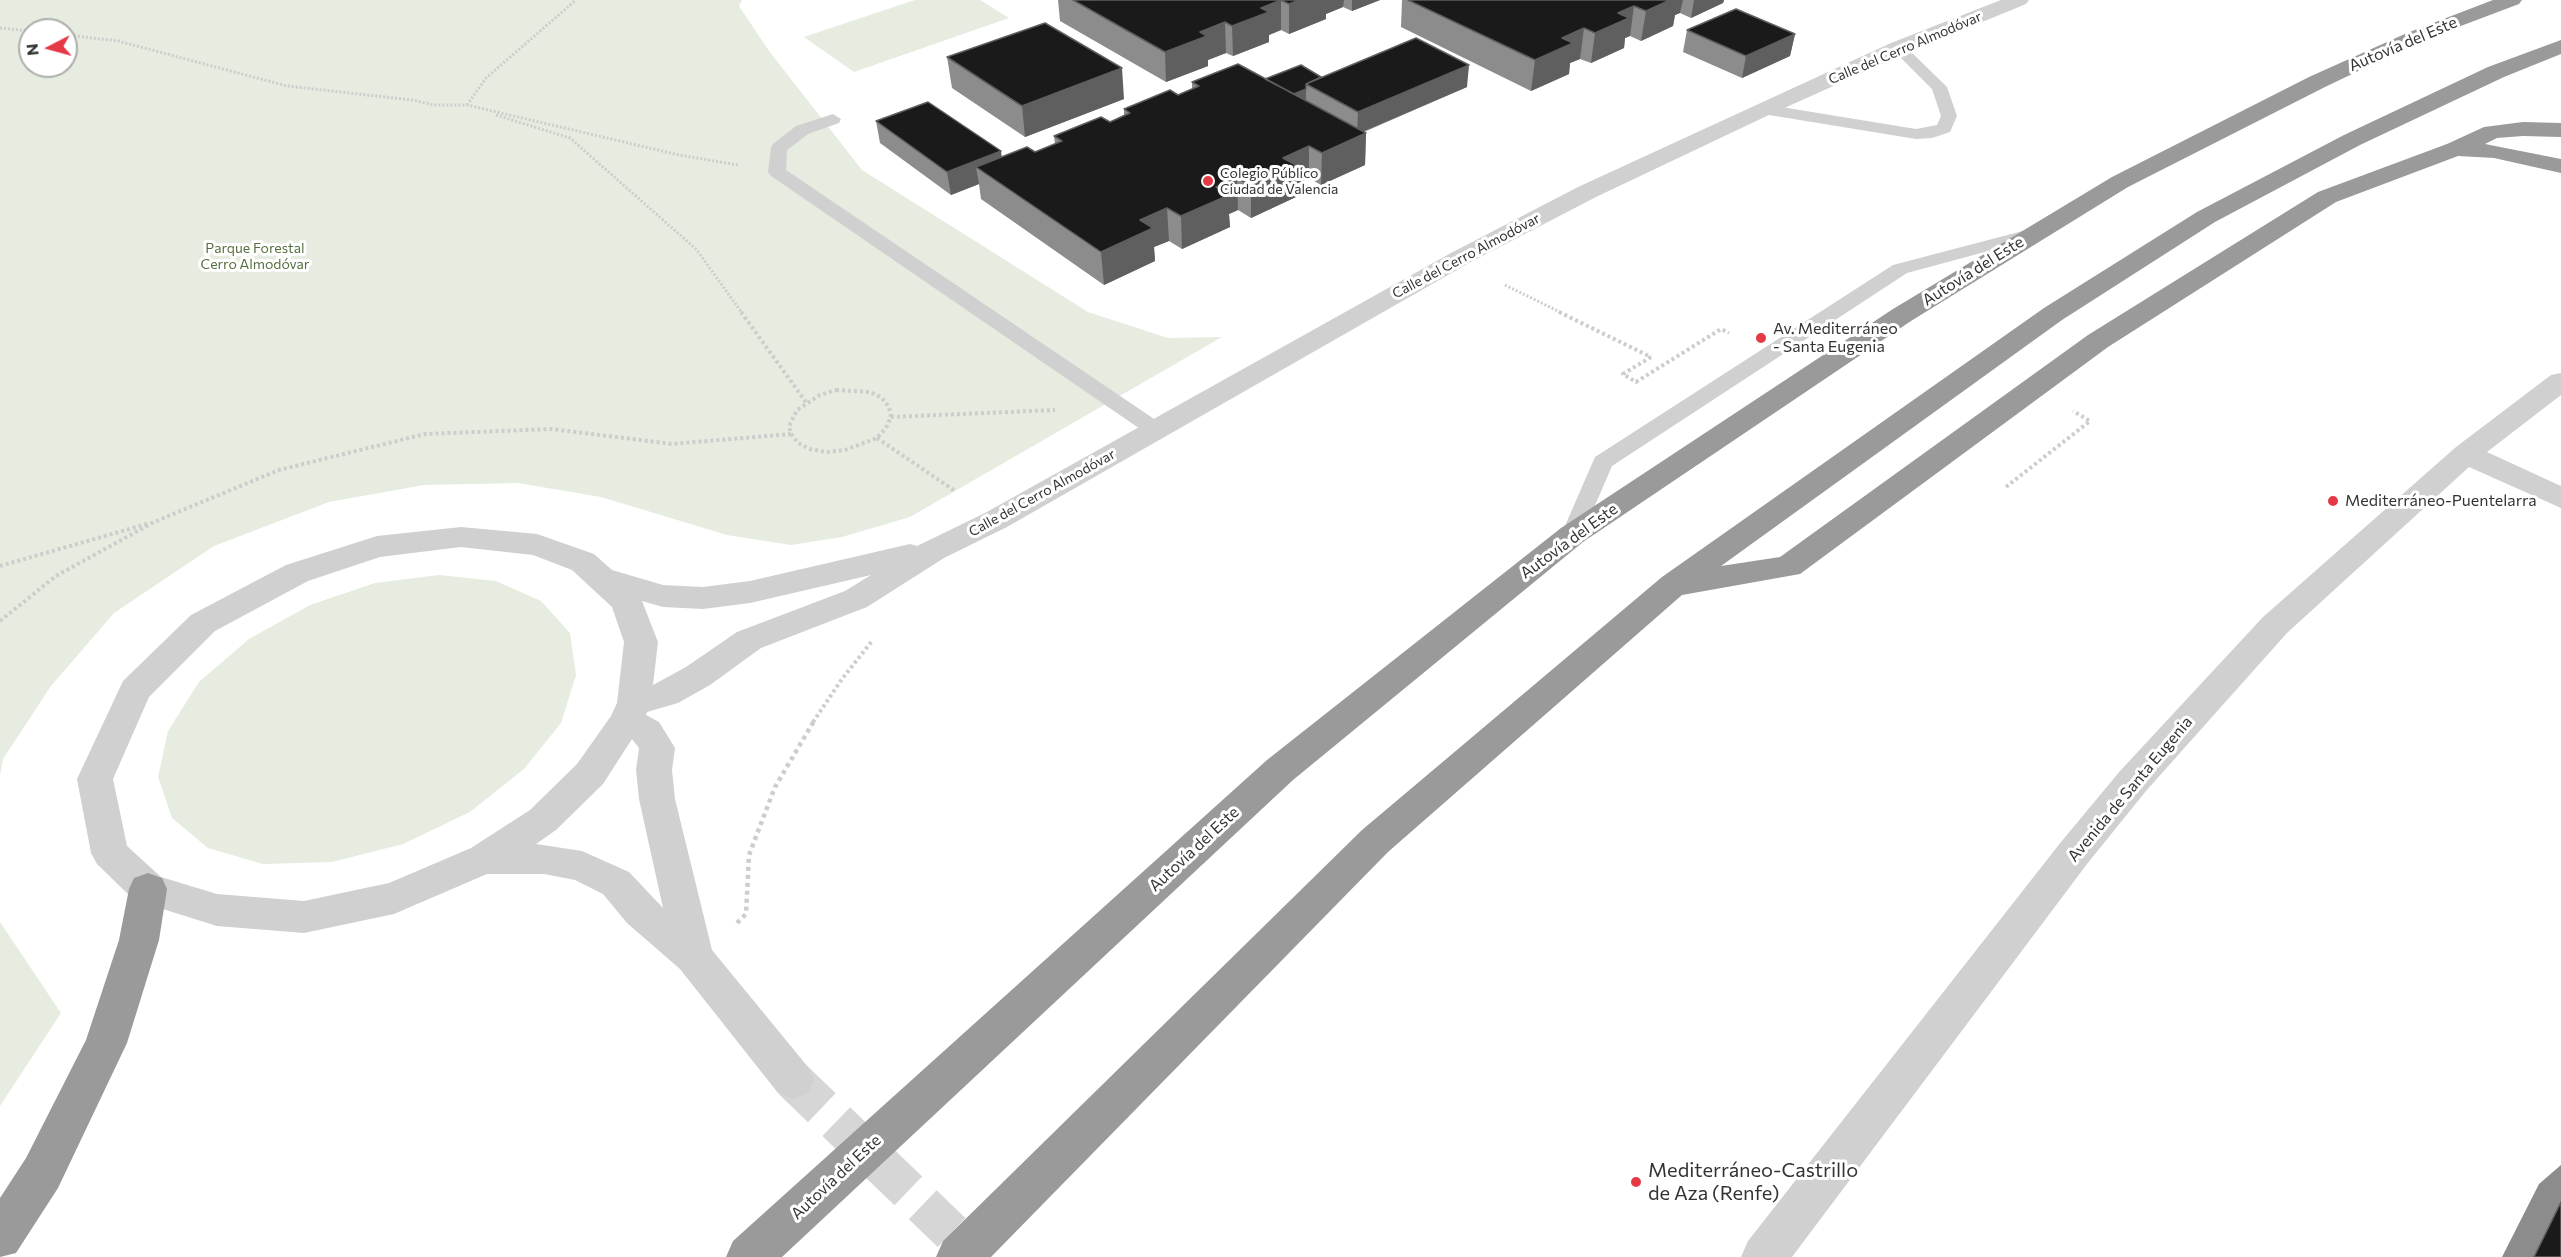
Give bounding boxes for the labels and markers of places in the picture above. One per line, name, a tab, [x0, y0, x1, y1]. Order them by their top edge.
place label: Colegio Público Ciudad de Valencia	[1220, 165, 1338, 198]
marker: Colegio Público Ciudad de Valencia	[1201, 174, 1215, 188]
place label: Av. Mediterráneo - Santa Eugenia	[1773, 319, 1898, 357]
marker: Av. Mediterráneo - Santa Eugenia	[1754, 331, 1768, 345]
place label: Mediterráneo-Puentelarra	[2345, 491, 2537, 511]
marker: Mediterráneo-Puentelarra	[2326, 494, 2340, 508]
place label: Mediterráneo-Castrillo de Aza (Renfe)	[1648, 1158, 1858, 1205]
marker: Mediterráneo-Castrillo de Aza (Renfe)	[1629, 1175, 1643, 1189]

